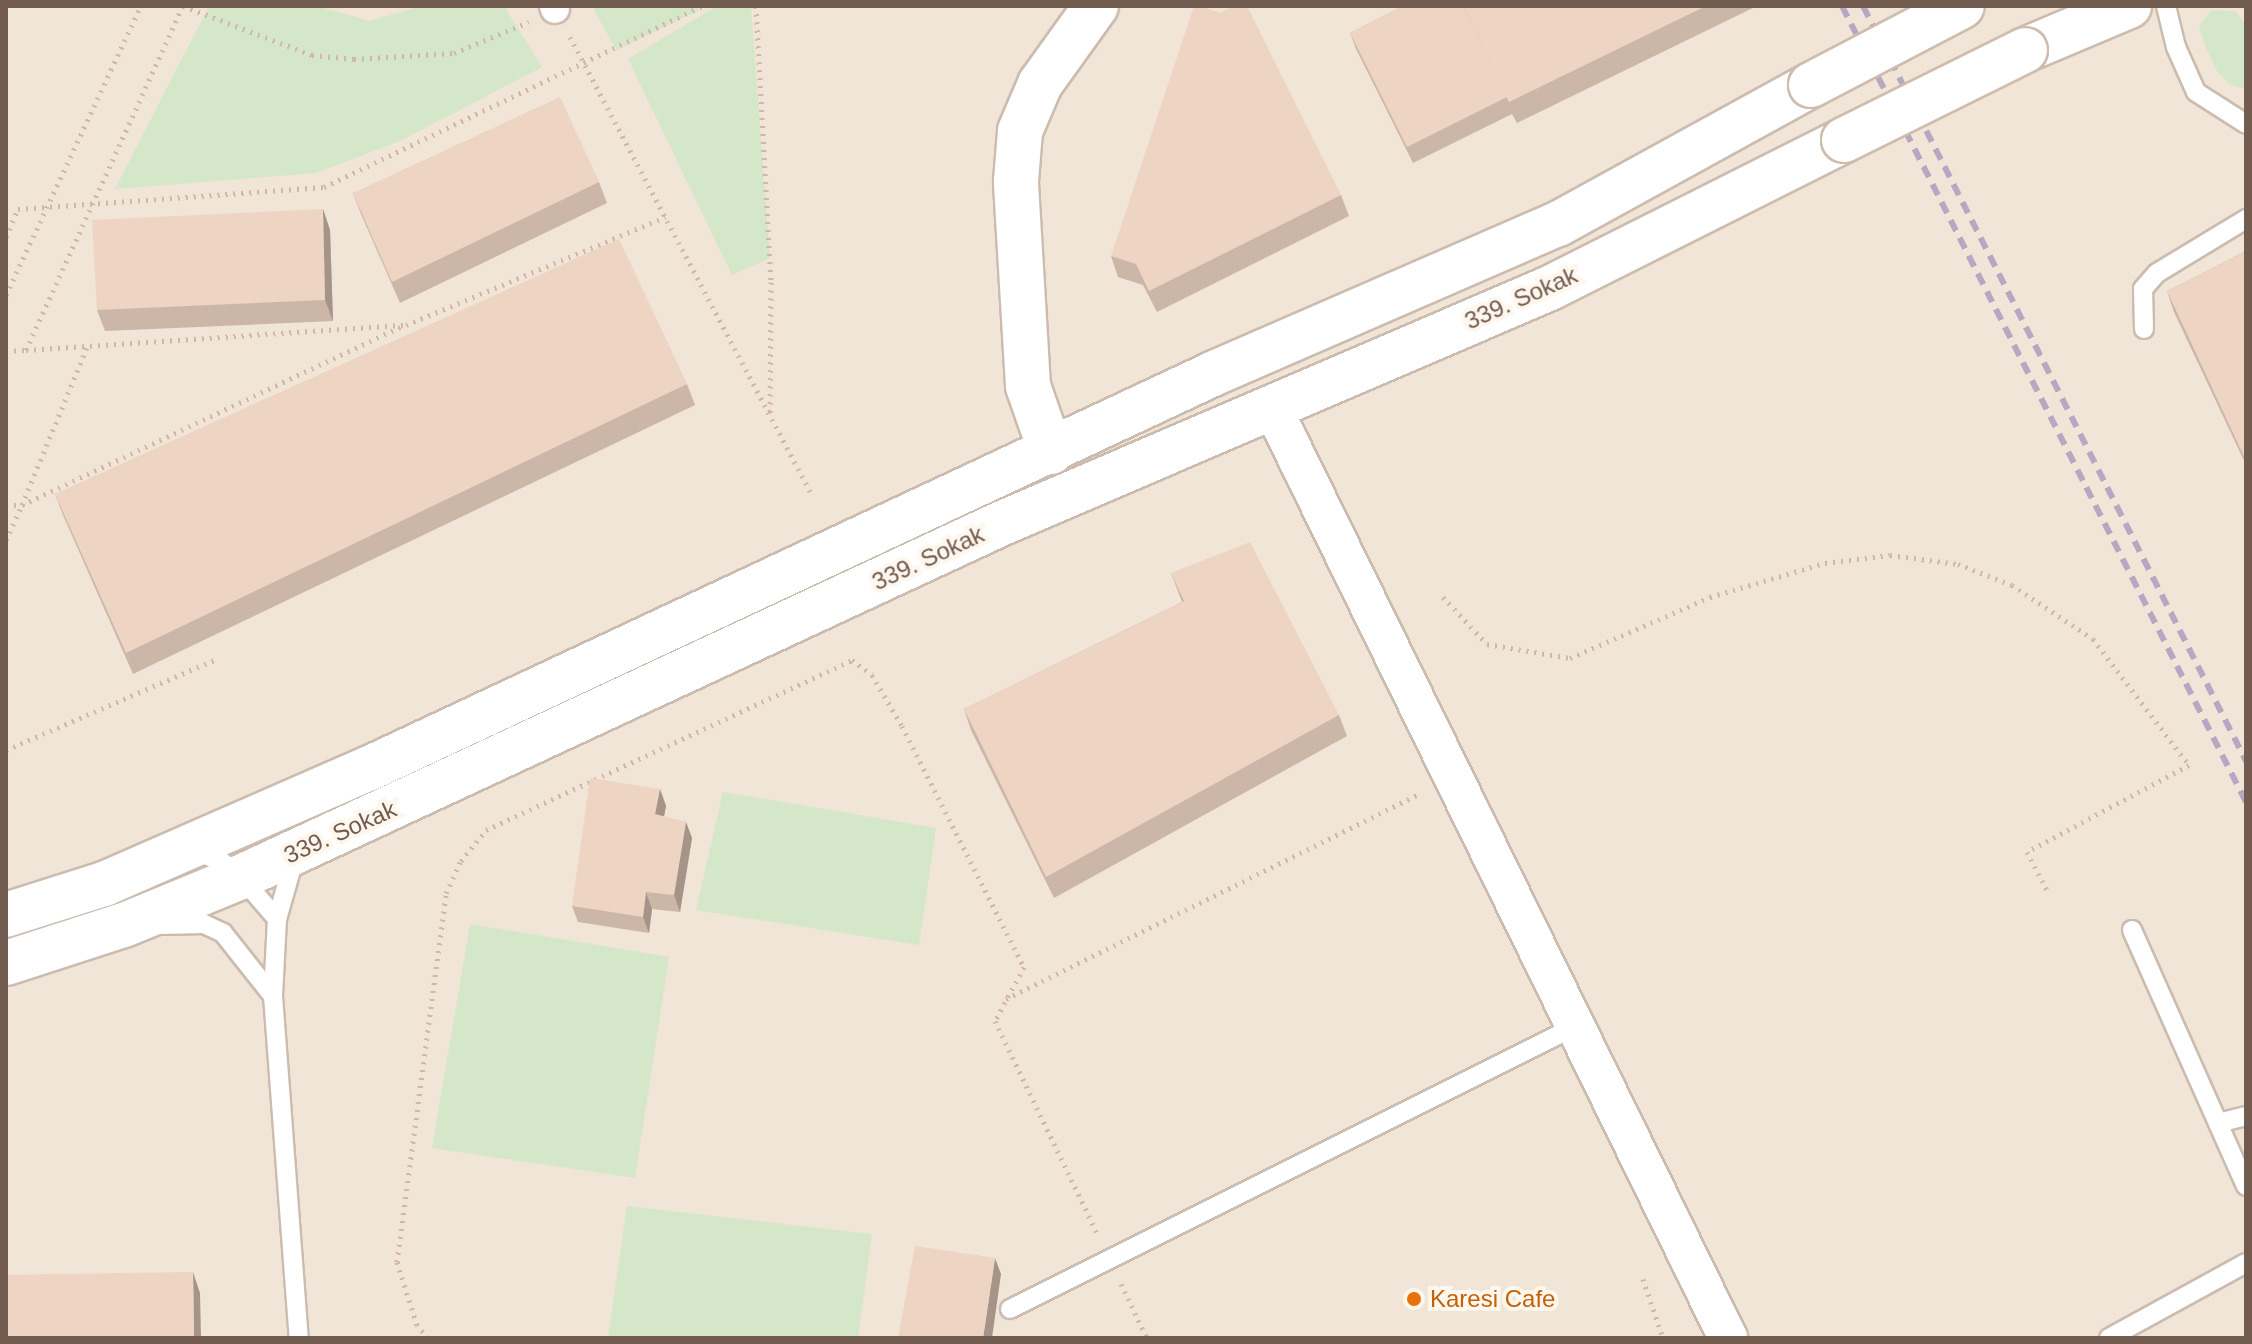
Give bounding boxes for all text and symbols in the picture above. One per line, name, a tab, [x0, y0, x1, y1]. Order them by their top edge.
street label: 339. Sokak	[1460, 260, 1582, 336]
street label: 339. Sokak	[867, 520, 989, 596]
street label: 339. Sokak	[279, 794, 401, 870]
place label: Karesi Cafe	[1430, 1285, 1555, 1313]
marker: Karesi Cafe	[1405, 1290, 1423, 1308]

